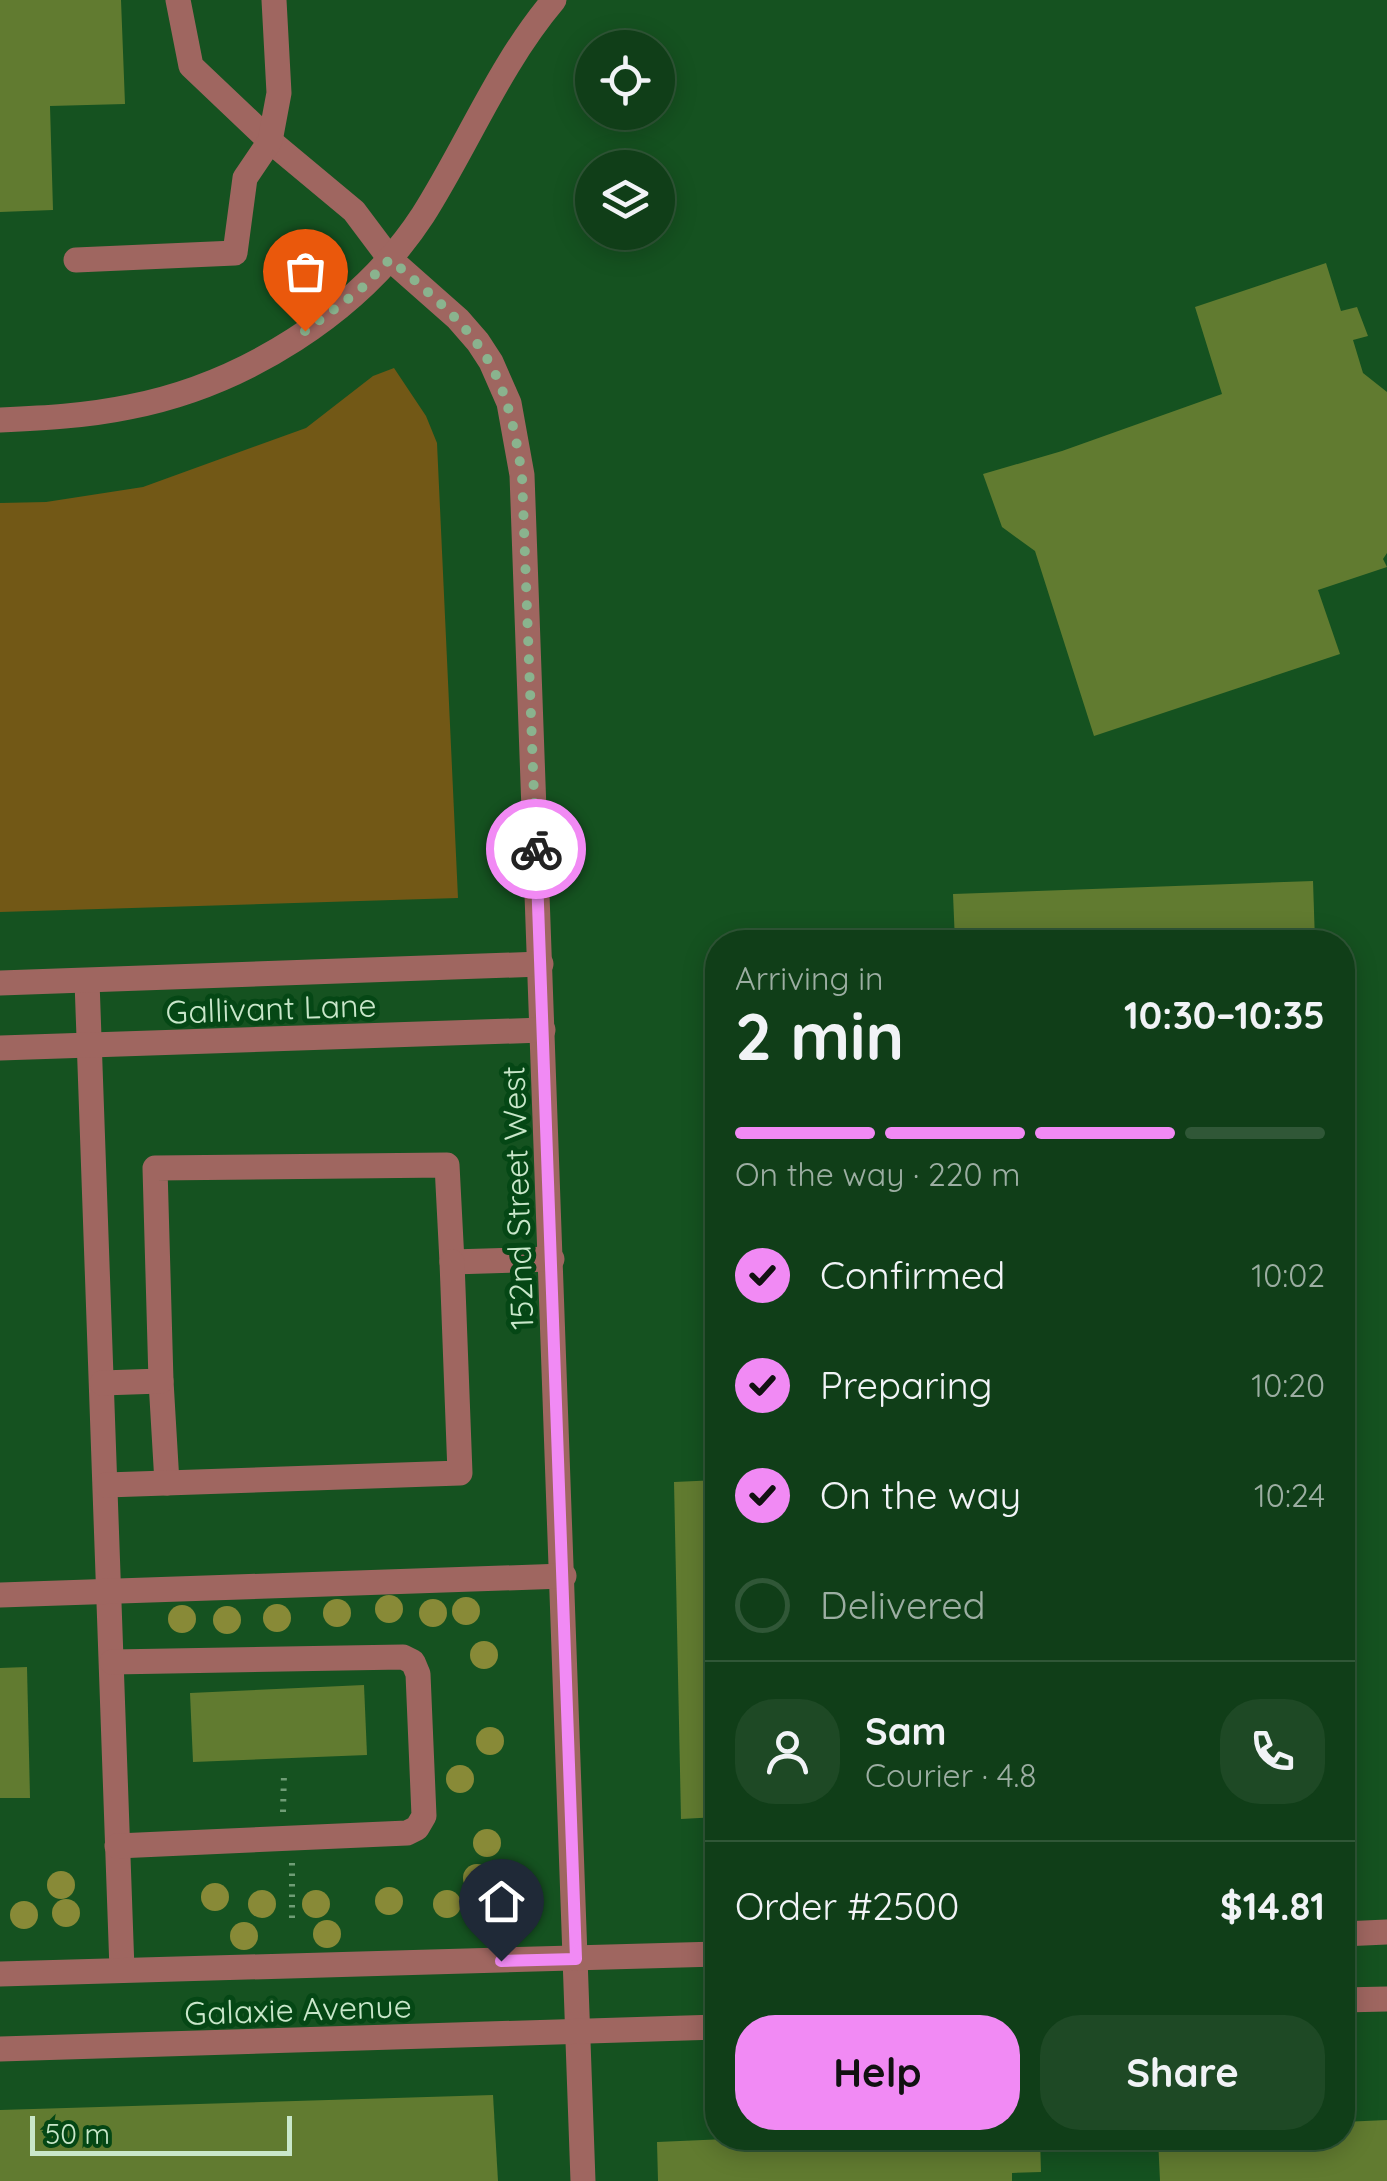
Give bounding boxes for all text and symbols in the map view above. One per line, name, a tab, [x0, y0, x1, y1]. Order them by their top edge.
map controls	[575, 30, 675, 250]
button: locate	[575, 30, 675, 130]
button: layers	[575, 150, 675, 250]
pin	[263, 229, 348, 332]
icon: bag	[278, 244, 333, 299]
courier	[486, 799, 586, 899]
icon: bike	[509, 822, 564, 877]
text: Arriving in	[735, 958, 884, 998]
street label: Gallivant Lane	[165, 984, 377, 1032]
text: 10:30–10:35	[1124, 991, 1325, 1039]
text: 2 min	[735, 995, 904, 1076]
street label: 152nd Street West	[492, 1065, 542, 1331]
text: On the way · 220 m	[735, 1154, 1020, 1194]
icon: check	[735, 1248, 790, 1303]
text: Confirmed	[820, 1251, 1005, 1299]
text: 10:02	[1251, 1255, 1325, 1295]
icon: check	[735, 1358, 790, 1413]
text: Preparing	[820, 1361, 992, 1409]
text: 10:20	[1251, 1365, 1325, 1405]
icon: check	[735, 1468, 790, 1523]
text: On the way	[820, 1471, 1021, 1519]
text: 10:24	[1254, 1475, 1325, 1515]
text: Delivered	[820, 1581, 986, 1629]
button: person	[735, 1699, 840, 1804]
button: phone	[1220, 1699, 1325, 1804]
text: Sam	[865, 1707, 947, 1755]
text: Courier · 4.8	[865, 1755, 1037, 1795]
pin	[459, 1859, 544, 1962]
icon: home	[474, 1874, 529, 1929]
text: Order #2500	[735, 1882, 959, 1930]
text: $14.81	[1220, 1882, 1325, 1930]
street label: Galaxie Avenue	[184, 1985, 412, 2033]
button: Help	[735, 2015, 1020, 2130]
button: Share	[1040, 2015, 1325, 2130]
scale bar	[30, 2111, 292, 2156]
text: 50 m	[45, 2116, 110, 2151]

